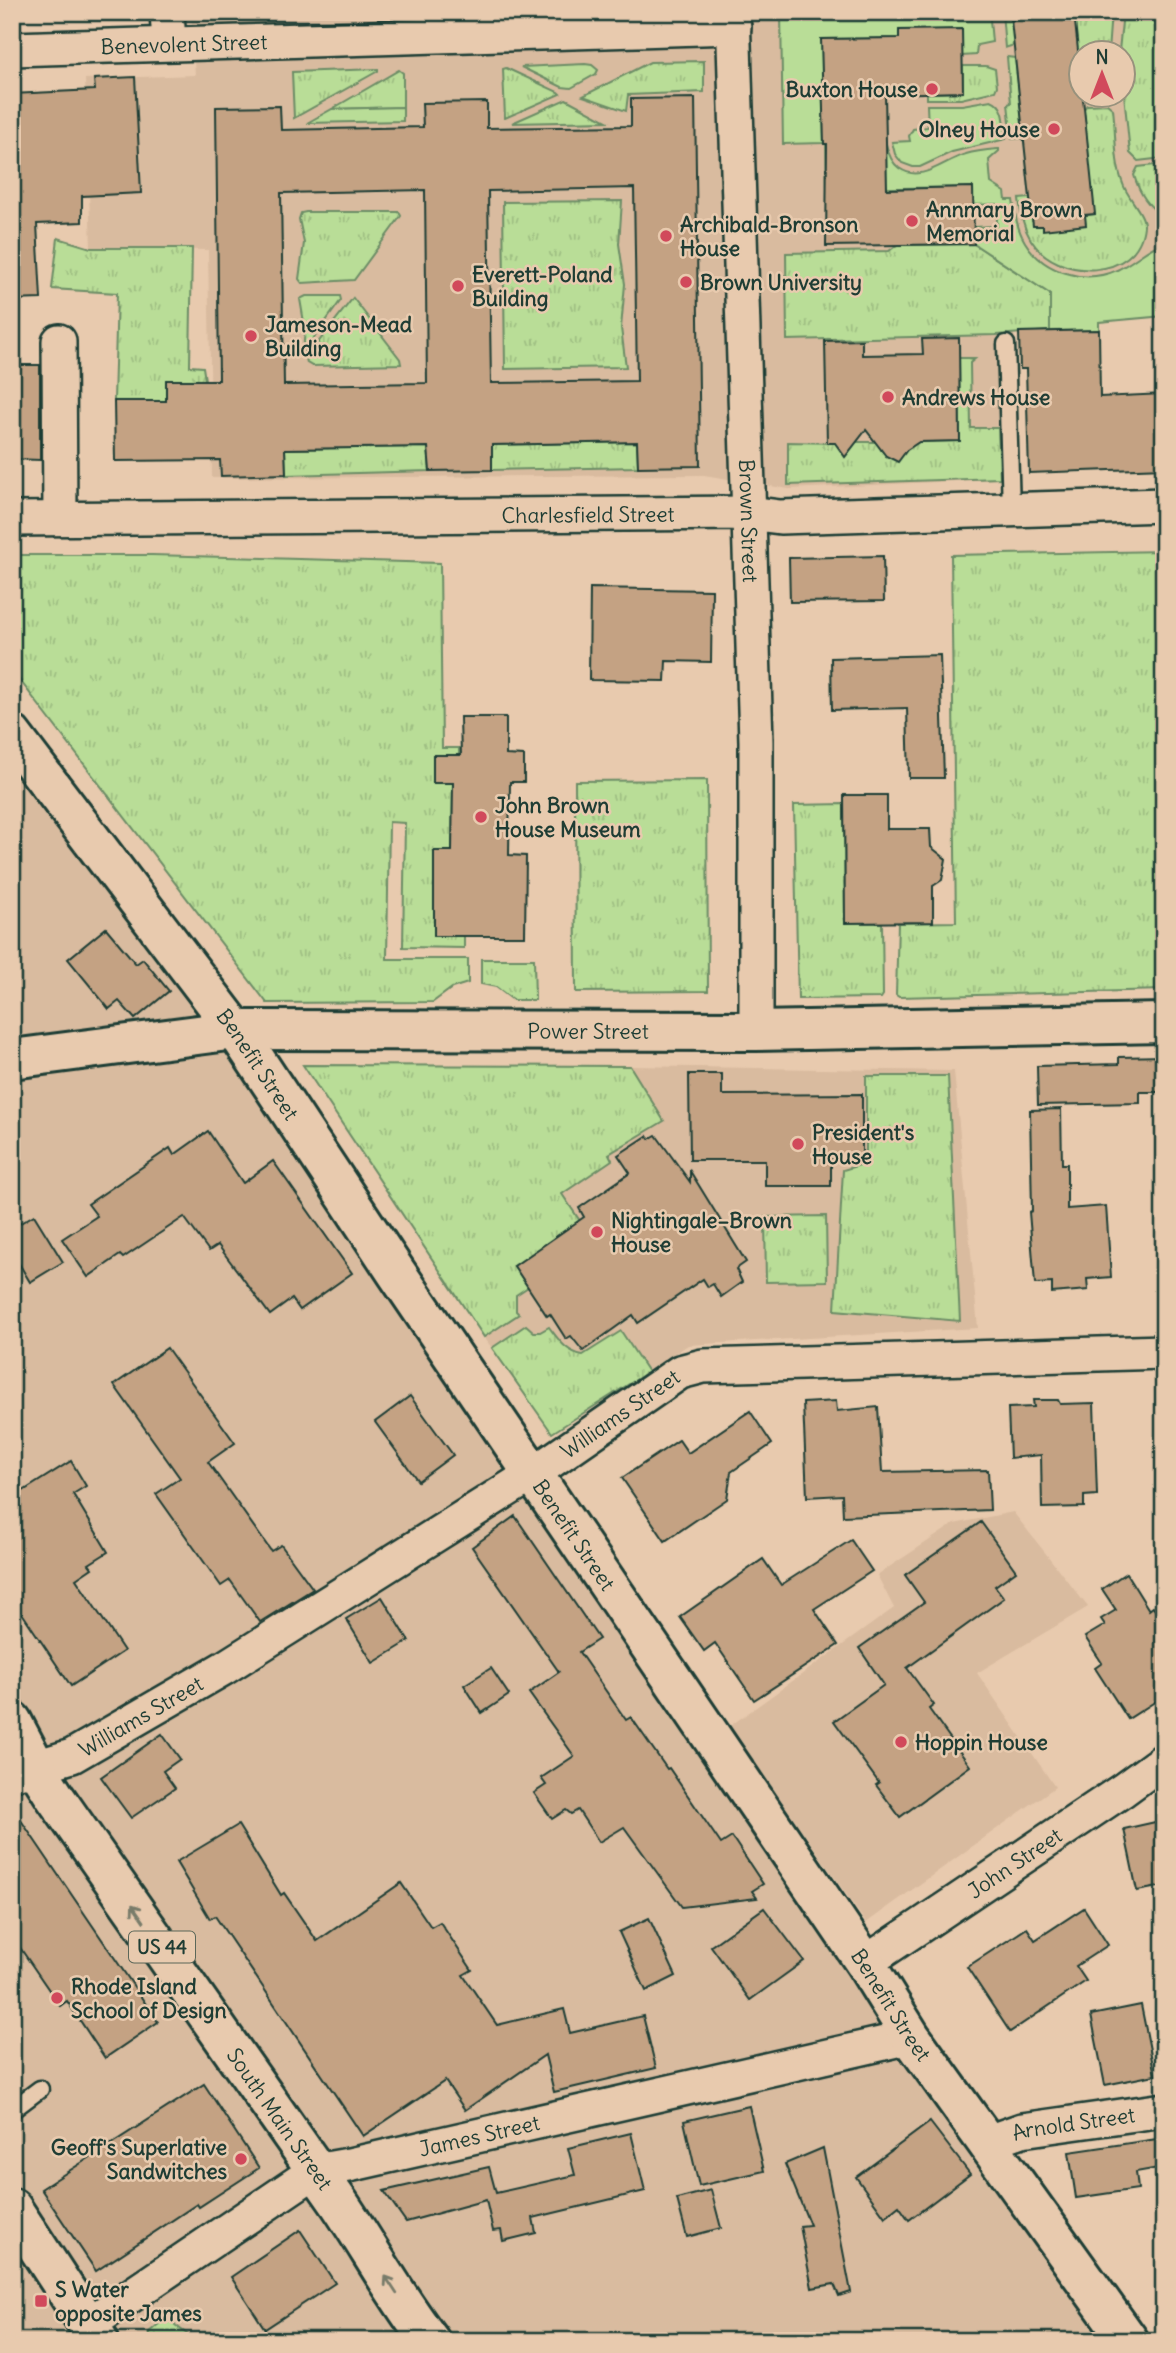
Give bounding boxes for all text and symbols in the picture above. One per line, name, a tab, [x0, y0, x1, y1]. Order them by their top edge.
street label: Benevolent Street	[100, 28, 268, 60]
north arrow	[1068, 38, 1138, 108]
text: N	[1095, 45, 1109, 69]
place label: Buxton House	[786, 76, 918, 103]
marker: Buxton House	[924, 81, 940, 97]
place label: Olney House	[919, 116, 1040, 143]
marker: Olney House	[1046, 121, 1062, 137]
place label: Annmary Brown Memorial	[926, 196, 1082, 247]
place label: Archibald-Bronson House	[680, 211, 858, 262]
marker: Annmary Brown Memorial	[904, 213, 920, 229]
marker: Archibald-Bronson House	[658, 228, 674, 244]
place label: Everett-Poland Building	[472, 261, 613, 312]
place label: Brown University	[700, 269, 862, 296]
marker: Brown University	[678, 274, 694, 290]
marker: Everett-Poland Building	[450, 278, 466, 294]
place label: Jameson-Mead Building	[265, 311, 413, 362]
marker: Jameson-Mead Building	[243, 328, 259, 344]
place label: Andrews House	[902, 384, 1050, 411]
marker: Andrews House	[880, 389, 896, 405]
street label: Brown Street	[734, 458, 764, 583]
street label: Charlesfield Street	[501, 500, 675, 529]
place label: John Brown House Museum	[495, 792, 641, 843]
marker: John Brown House Museum	[473, 809, 489, 825]
street label: Benefit Street	[211, 1003, 305, 1125]
street label: Power Street	[527, 1017, 649, 1044]
place label: President's House	[812, 1119, 915, 1170]
marker: President's House	[790, 1136, 806, 1152]
place label: Nightingale–Brown House	[611, 1207, 792, 1258]
marker: Nightingale–Brown House	[589, 1224, 605, 1240]
street label: Williams Street	[555, 1363, 685, 1464]
street label: Benefit Street	[527, 1474, 622, 1595]
street label: Williams Street	[74, 1670, 208, 1763]
place label: Hoppin House	[915, 1729, 1048, 1756]
marker: Hoppin House	[893, 1734, 909, 1750]
street label: John Street	[962, 1822, 1067, 1904]
one-way arrow	[130, 1904, 145, 1923]
road number: US 44	[129, 1932, 195, 1963]
street label: Benefit Street	[846, 1943, 937, 2066]
place label: Rhode Island School of Design	[71, 1973, 227, 2024]
marker: Rhode Island School of Design	[49, 1990, 65, 2006]
street label: South Main Street	[221, 2043, 339, 2195]
street label: Arnold Street	[1008, 2101, 1137, 2146]
street label: James Street	[416, 2109, 542, 2162]
place label: Geoff's Superlative Sandwitches	[51, 2134, 227, 2185]
marker: Geoff's Superlative Sandwitches	[233, 2151, 249, 2167]
one-way arrow	[384, 2275, 398, 2295]
place label: S Water opposite James	[55, 2276, 202, 2327]
marker: S Water opposite James	[33, 2293, 49, 2309]

